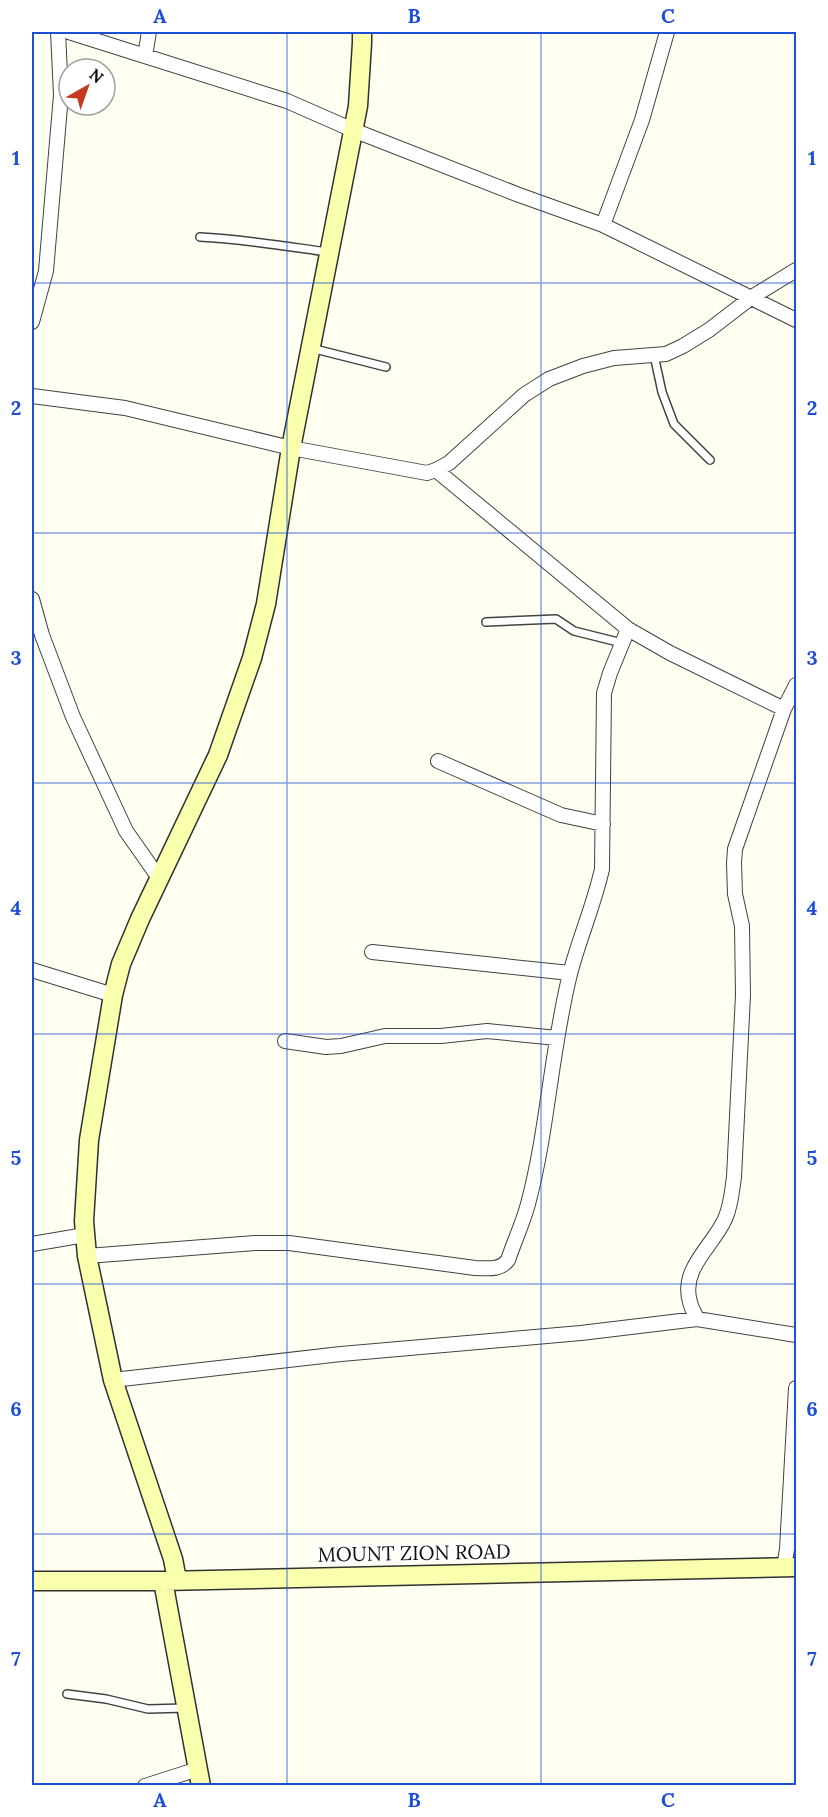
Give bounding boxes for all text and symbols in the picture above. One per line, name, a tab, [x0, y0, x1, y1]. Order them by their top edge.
text: A	[153, 3, 167, 28]
text: B	[407, 3, 421, 28]
text: C	[661, 3, 675, 28]
north arrow	[57, 57, 117, 117]
text: N	[85, 64, 108, 87]
text: 1	[12, 145, 20, 170]
text: 1	[808, 145, 816, 170]
text: 2	[11, 395, 21, 420]
text: 2	[807, 395, 817, 420]
text: 3	[10, 645, 22, 670]
text: 3	[806, 645, 818, 670]
text: 4	[11, 895, 22, 920]
text: 4	[807, 895, 818, 920]
text: 5	[11, 1145, 22, 1170]
text: 5	[807, 1145, 818, 1170]
text: 6	[10, 1396, 22, 1421]
text: 6	[806, 1396, 818, 1421]
street label: MOUNT ZION ROAD	[317, 1538, 511, 1567]
text: 7	[11, 1646, 21, 1671]
text: 7	[807, 1646, 817, 1671]
text: A	[153, 1787, 167, 1812]
text: B	[407, 1787, 421, 1812]
text: C	[661, 1787, 675, 1812]

